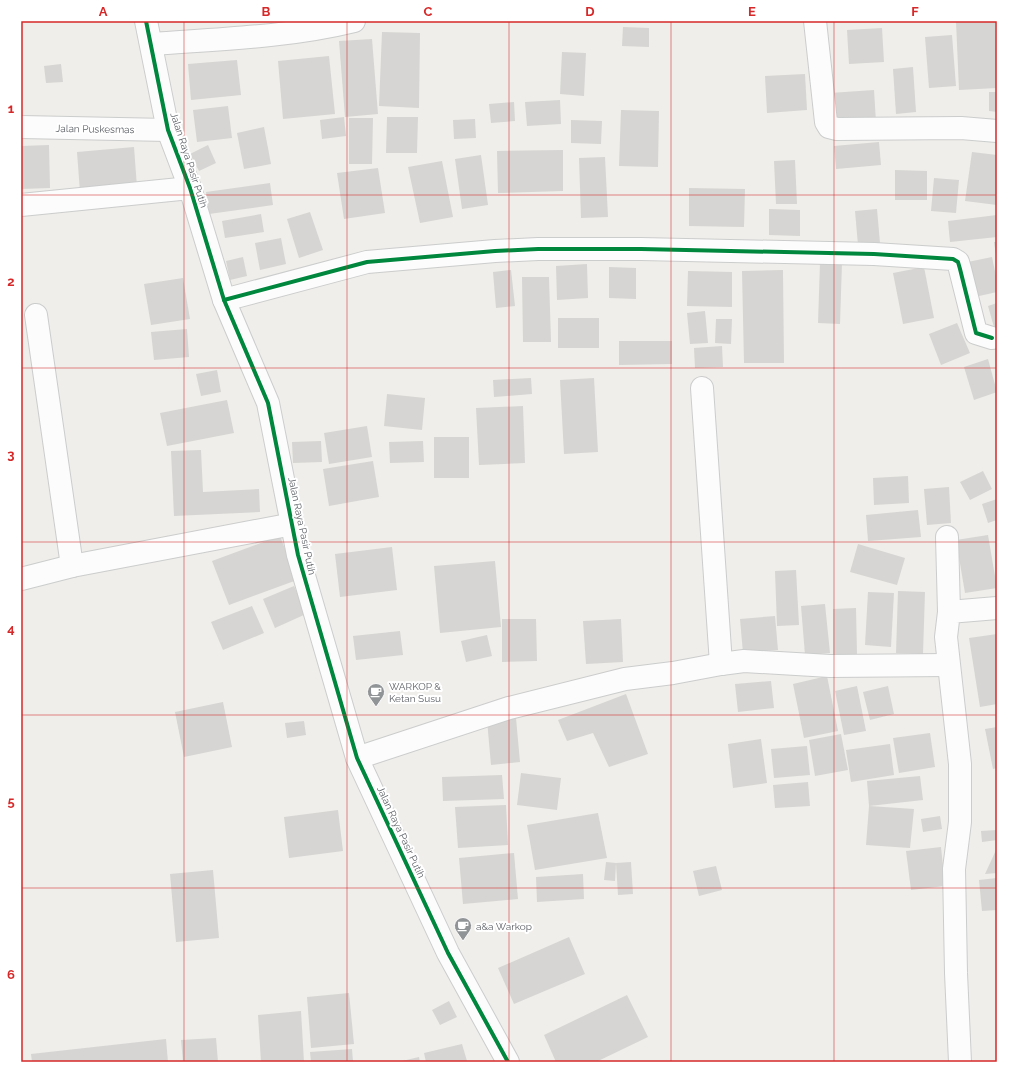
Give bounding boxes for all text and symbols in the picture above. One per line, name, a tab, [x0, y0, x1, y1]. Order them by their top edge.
text: A	[99, 4, 108, 19]
text: B	[262, 4, 271, 19]
text: C	[424, 4, 433, 19]
text: D	[585, 4, 595, 19]
text: E	[748, 4, 756, 19]
text: F	[911, 4, 919, 19]
text: 1	[8, 101, 15, 116]
street label: Jalan Raya Pasir Putih	[168, 111, 210, 209]
street label: Jalan Puskesmas	[55, 123, 135, 135]
text: 2	[7, 274, 15, 289]
text: 3	[7, 447, 15, 462]
street label: Jalan Raya Pasir Putih	[286, 476, 318, 576]
text: 4	[7, 621, 15, 636]
place label: WARKOP & Ketan Susu	[389, 681, 441, 704]
cafe icon: WARKOP & Ketan Susu	[366, 682, 386, 707]
street label: Jalan Raya Pasir Putih	[375, 784, 427, 880]
text: 5	[7, 794, 15, 809]
cafe icon: a&a Warkop	[453, 916, 473, 941]
place label: a&a Warkop	[476, 921, 532, 932]
text: 6	[7, 967, 15, 982]

